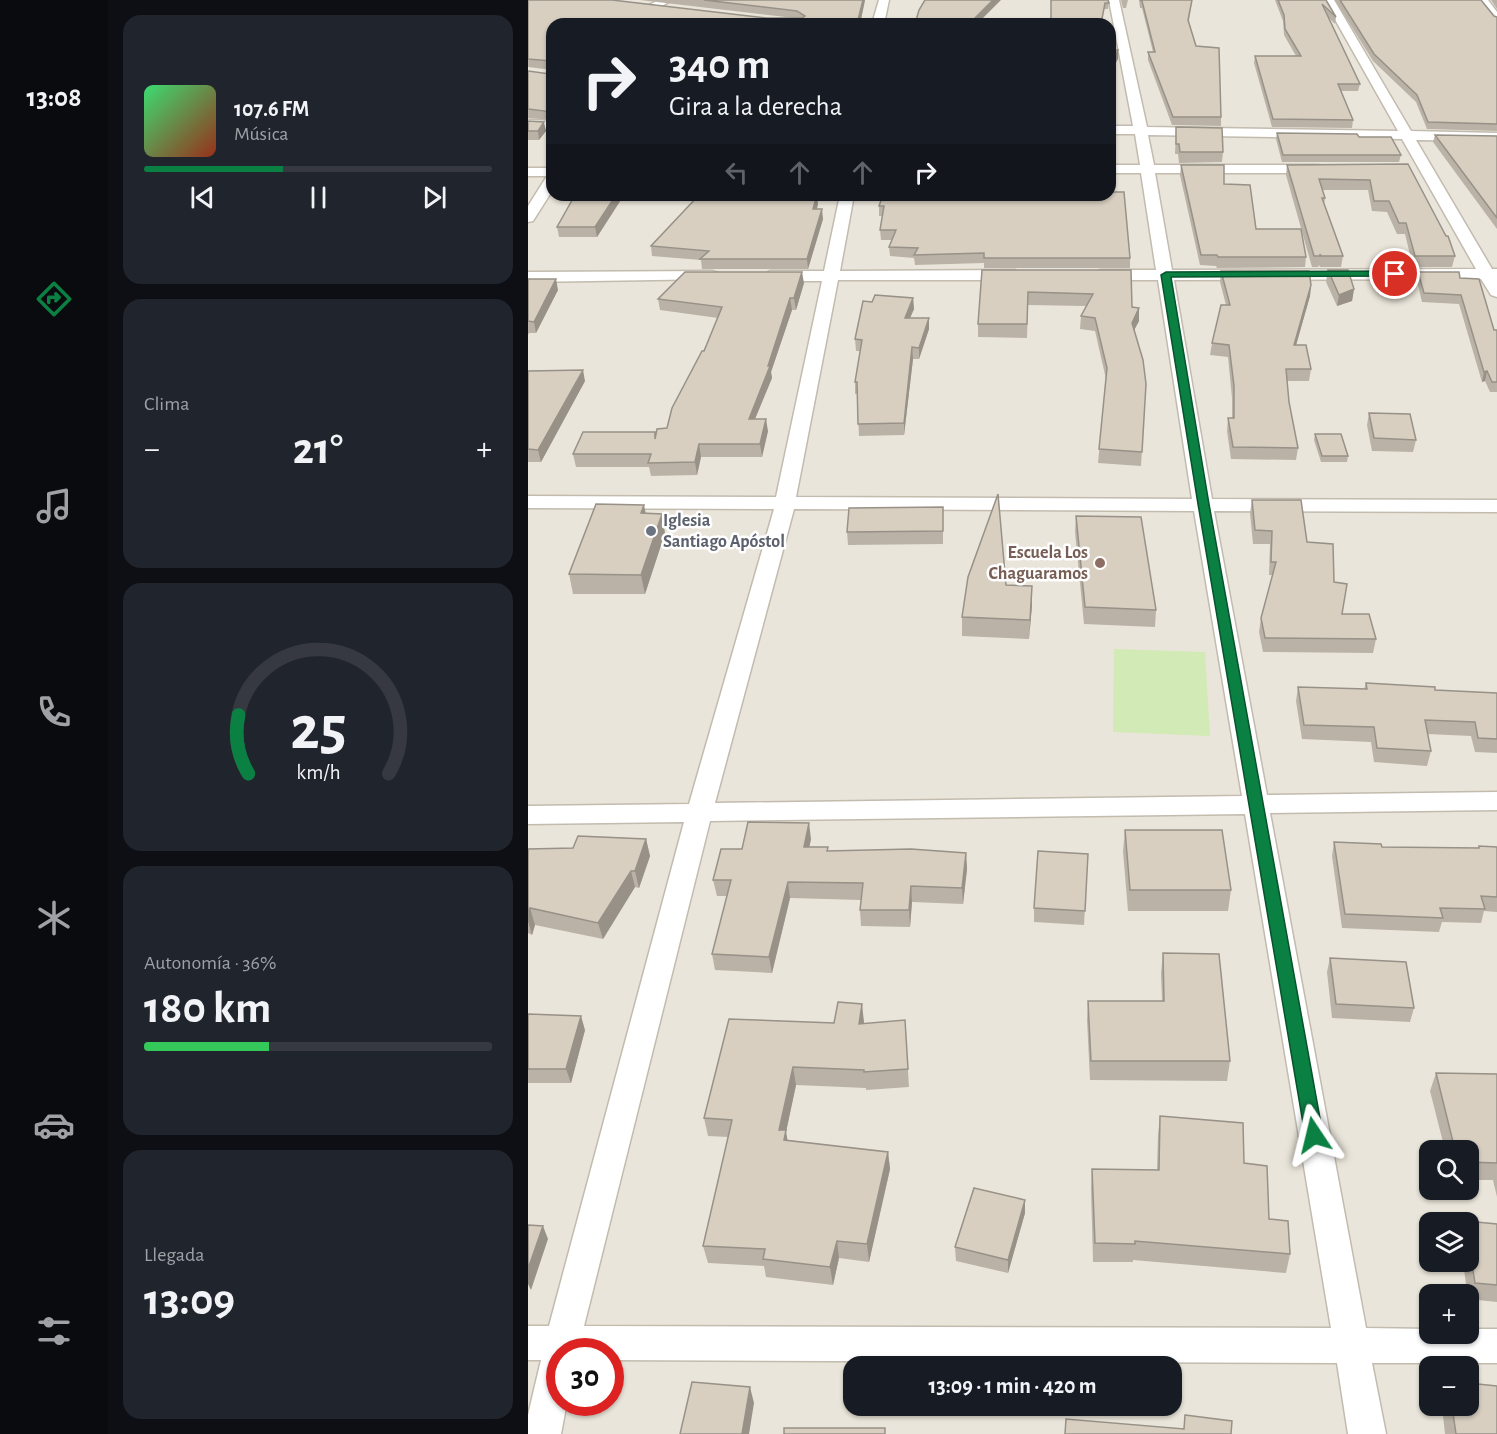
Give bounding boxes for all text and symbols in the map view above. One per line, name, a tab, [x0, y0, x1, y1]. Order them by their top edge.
icon: right	[570, 42, 648, 120]
text: 340 m	[669, 44, 770, 86]
text: 13:08	[27, 84, 81, 111]
text: Gira a la derecha	[669, 93, 842, 120]
text: 107.6 FM	[234, 98, 309, 120]
text: Música	[234, 124, 289, 144]
icon: left	[720, 156, 753, 189]
icon: ahead	[783, 156, 816, 189]
icon: ahead	[846, 156, 879, 189]
icon: right	[909, 156, 942, 189]
icon: previous	[186, 181, 219, 214]
icon: pause	[302, 181, 335, 214]
icon: next	[418, 181, 451, 214]
pin	[1369, 248, 1420, 299]
icon: arrive	[1378, 257, 1411, 290]
icon: directions	[33, 278, 75, 320]
text: Clima	[144, 394, 189, 414]
text: 21°	[293, 427, 343, 472]
text: −	[144, 433, 160, 466]
text: +	[476, 433, 492, 466]
icon: music	[33, 485, 75, 527]
place label: Iglesia Santiago Apóstol	[663, 512, 785, 551]
marker: Iglesia Santiago Apóstol	[644, 524, 658, 538]
place label: Escuela Los Chaguaramos	[988, 544, 1088, 583]
marker: Escuela Los Chaguaramos	[1093, 556, 1107, 570]
icon: phone	[33, 691, 75, 733]
text: 25	[290, 698, 346, 760]
text: km/h	[296, 762, 340, 783]
icon: climate	[33, 897, 75, 939]
text: Autonomía · 36%	[144, 953, 276, 973]
text: 180 km	[144, 986, 271, 1031]
position arrow	[1282, 1103, 1346, 1167]
icon: car	[33, 1104, 75, 1146]
map controls	[1419, 1140, 1479, 1416]
button: search	[1419, 1140, 1479, 1200]
button: layers	[1419, 1212, 1479, 1272]
text: Llegada	[144, 1245, 205, 1265]
text: 13:09	[144, 1278, 235, 1323]
button: +	[1419, 1284, 1479, 1344]
icon: filters	[33, 1310, 75, 1352]
speed limit sign: 30	[546, 1338, 624, 1416]
button: −	[1419, 1356, 1479, 1416]
text: 13:09 · 1 min · 420 m	[928, 1375, 1097, 1397]

